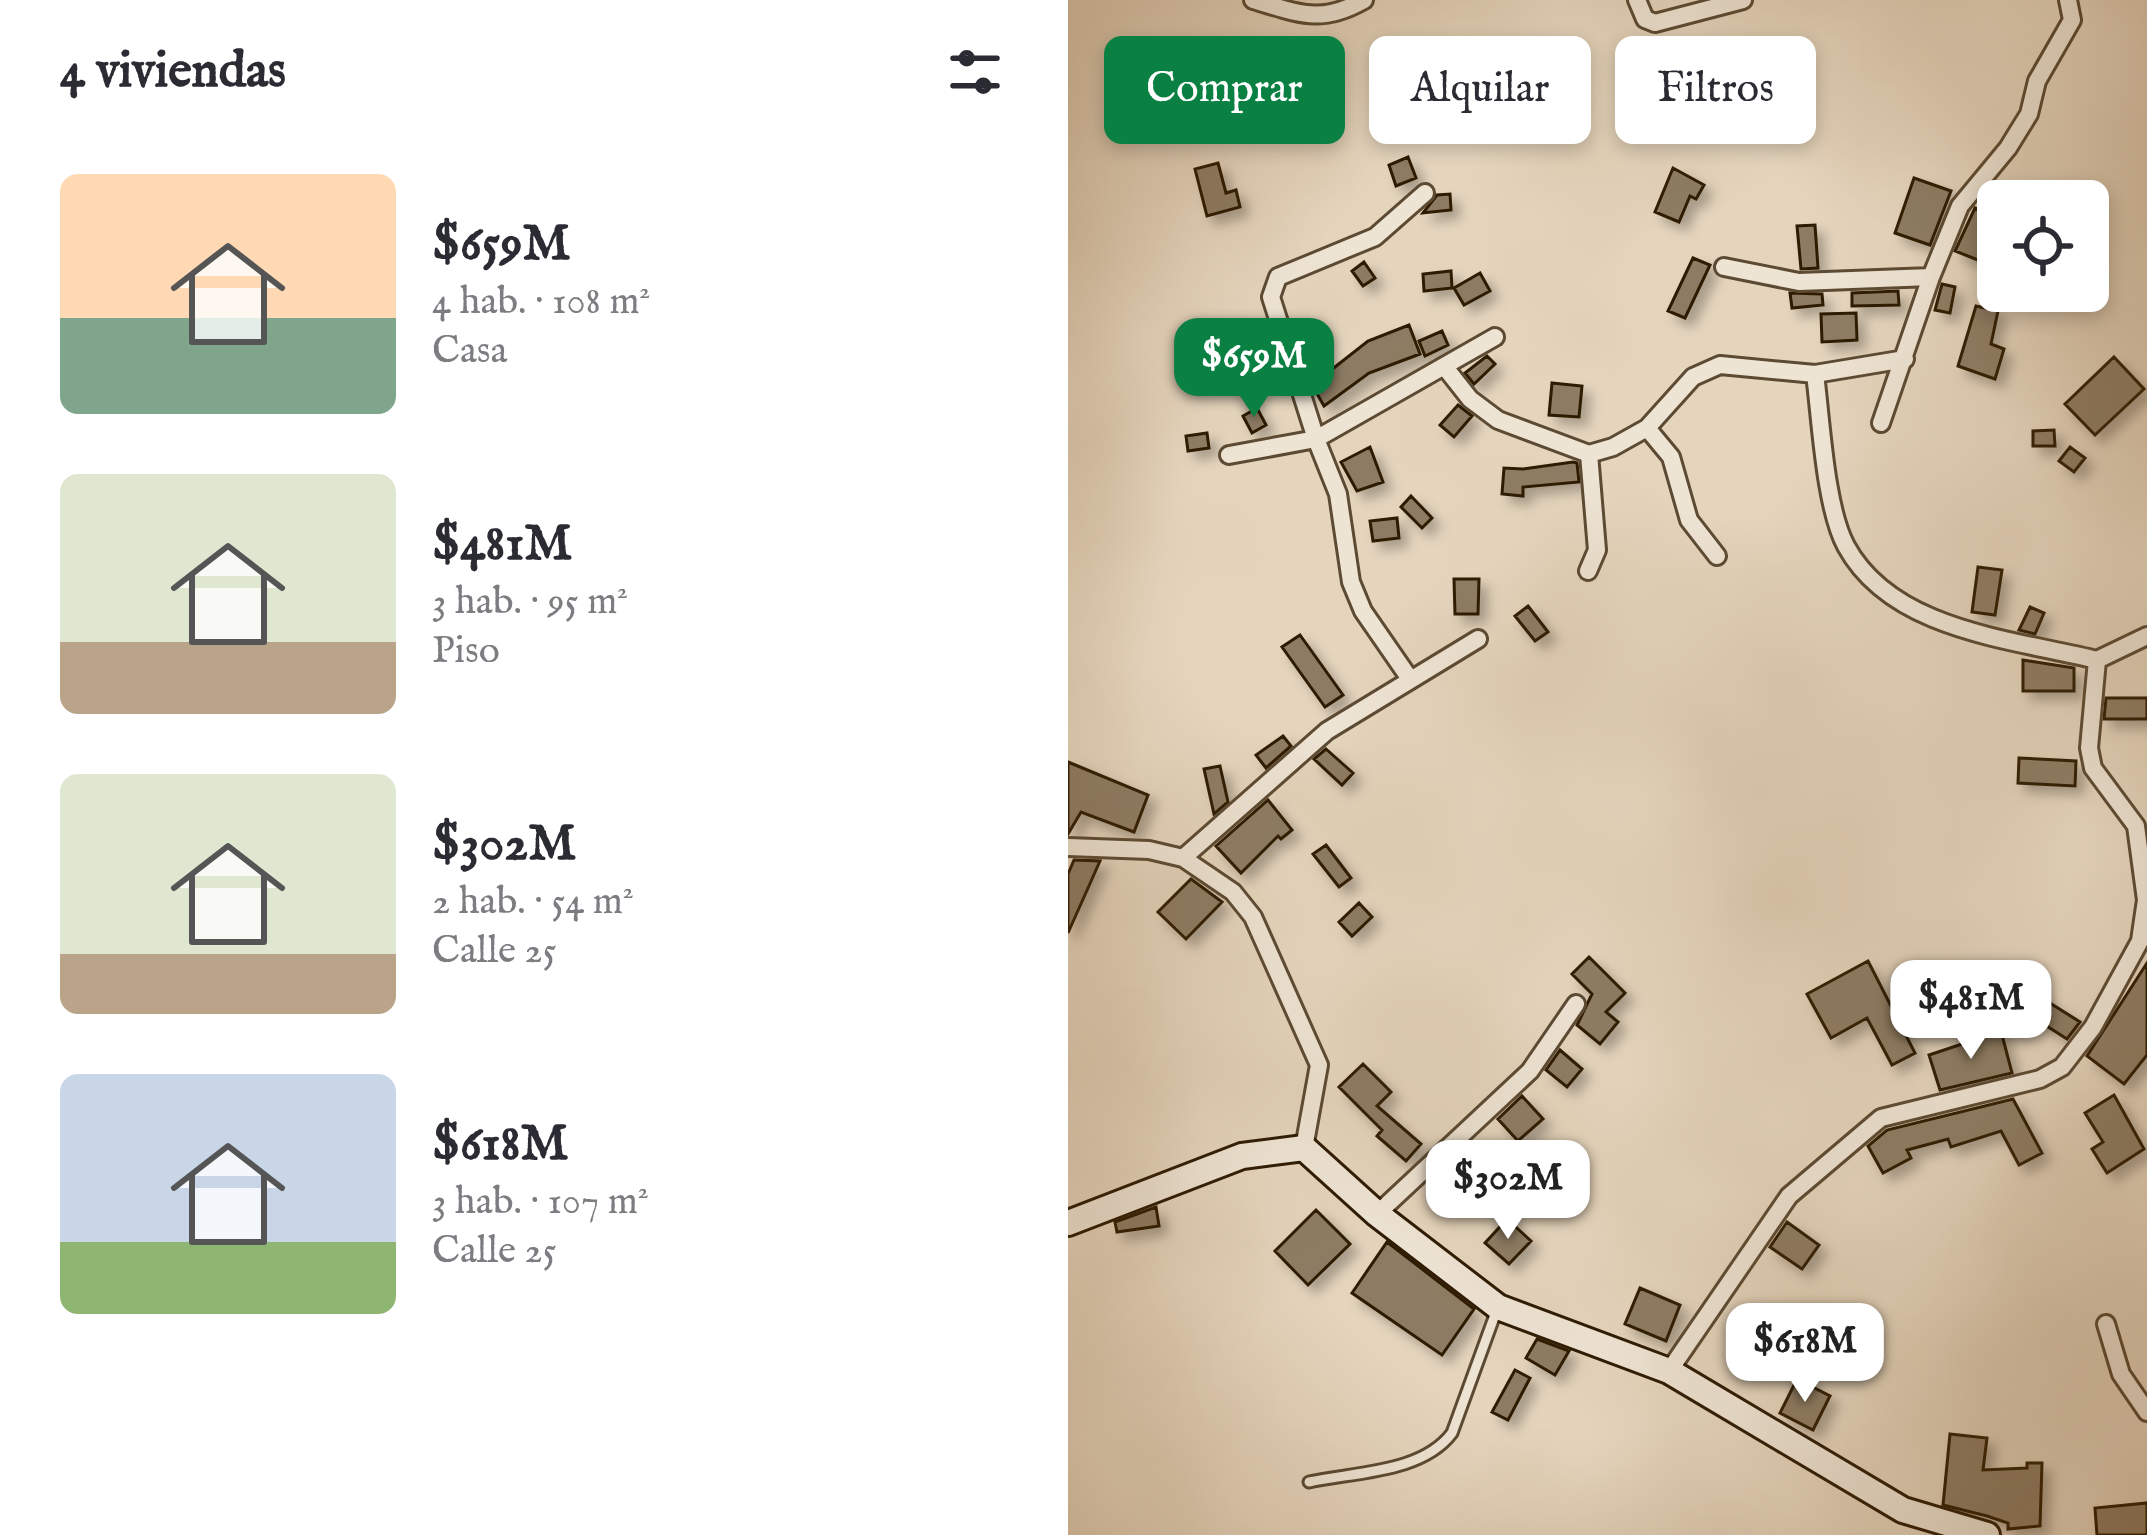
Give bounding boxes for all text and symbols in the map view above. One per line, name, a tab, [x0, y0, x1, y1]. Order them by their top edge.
chip: Comprar	[1104, 36, 1345, 144]
chip: Alquilar	[1369, 36, 1591, 144]
chip: Filtros	[1615, 36, 1816, 144]
icon: filters	[942, 39, 1008, 105]
text: 4 viviendas	[60, 40, 286, 105]
map controls	[1977, 180, 2109, 312]
button: locate	[1977, 180, 2109, 312]
text: $659M	[432, 213, 570, 278]
icon: home	[156, 222, 300, 366]
text: 4 hab. · 108 m²	[432, 278, 650, 327]
pin: $659M	[1170, 318, 1338, 420]
text: Casa	[432, 327, 507, 376]
text: $659M	[1201, 332, 1307, 381]
text: $481M	[432, 513, 572, 578]
icon: home	[156, 522, 300, 666]
text: 3 hab. · 95 m²	[432, 578, 628, 627]
text: Piso	[432, 627, 500, 676]
text: $302M	[432, 813, 576, 878]
icon: home	[156, 822, 300, 966]
text: 2 hab. · 54 m²	[432, 878, 634, 927]
text: Calle 25	[432, 927, 557, 976]
pin: $481M	[1887, 960, 2055, 1062]
text: $481M	[1917, 974, 2025, 1023]
text: $618M	[432, 1113, 568, 1178]
icon: home	[156, 1122, 300, 1266]
pin: $302M	[1424, 1140, 1592, 1242]
text: $302M	[1453, 1154, 1563, 1203]
text: 3 hab. · 107 m²	[432, 1178, 649, 1227]
text: Calle 25	[432, 1227, 557, 1276]
pin: $618M	[1721, 1303, 1889, 1405]
text: $618M	[1753, 1317, 1857, 1366]

